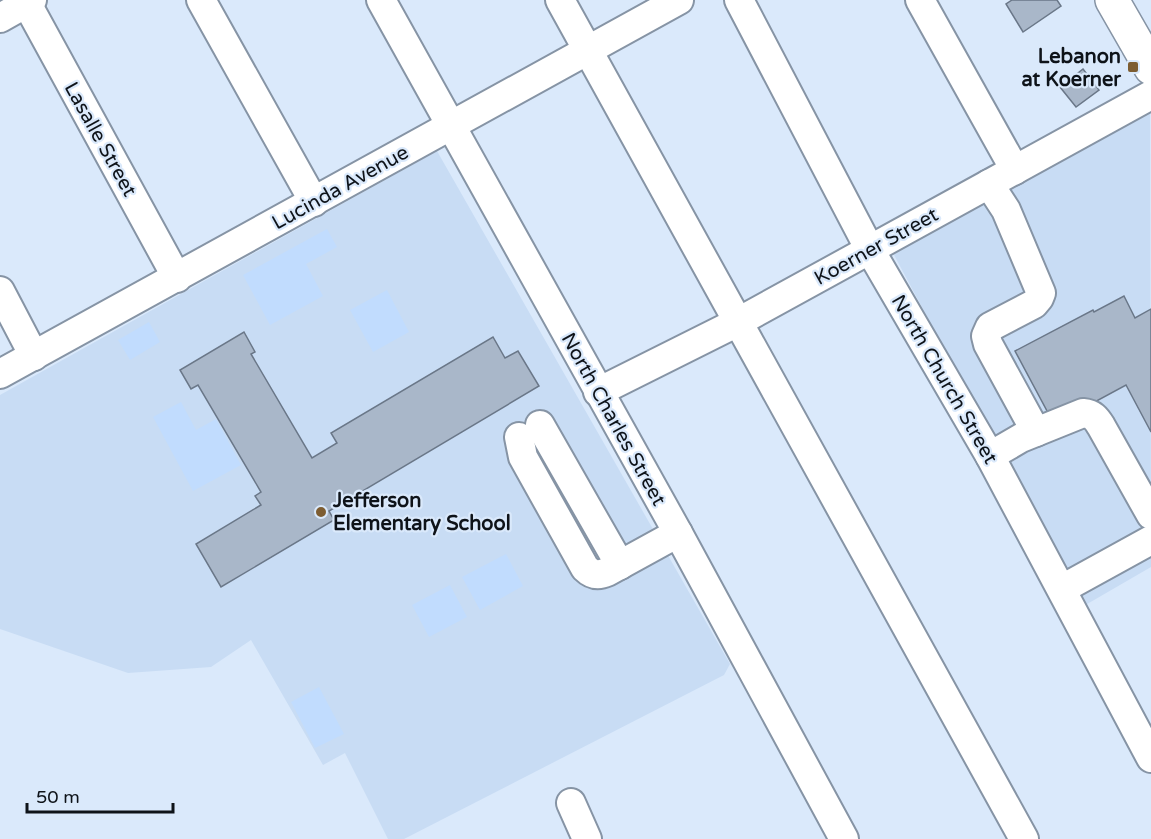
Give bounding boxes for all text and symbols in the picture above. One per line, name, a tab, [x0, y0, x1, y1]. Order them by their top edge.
place label: Lebanon at Koerner	[1021, 45, 1121, 92]
marker: Lebanon at Koerner	[1126, 60, 1140, 74]
street label: Lasalle Street	[59, 78, 142, 201]
street label: Lucinda Avenue	[268, 140, 413, 235]
street label: Koerner Street	[810, 203, 943, 291]
street label: North Church Street	[886, 291, 1003, 469]
street label: North Charles Street	[556, 329, 671, 510]
place label: Jefferson Elementary School	[332, 489, 511, 536]
marker: Jefferson Elementary School	[314, 505, 328, 519]
scale bar	[27, 776, 172, 814]
text: 50 m	[36, 786, 80, 808]

